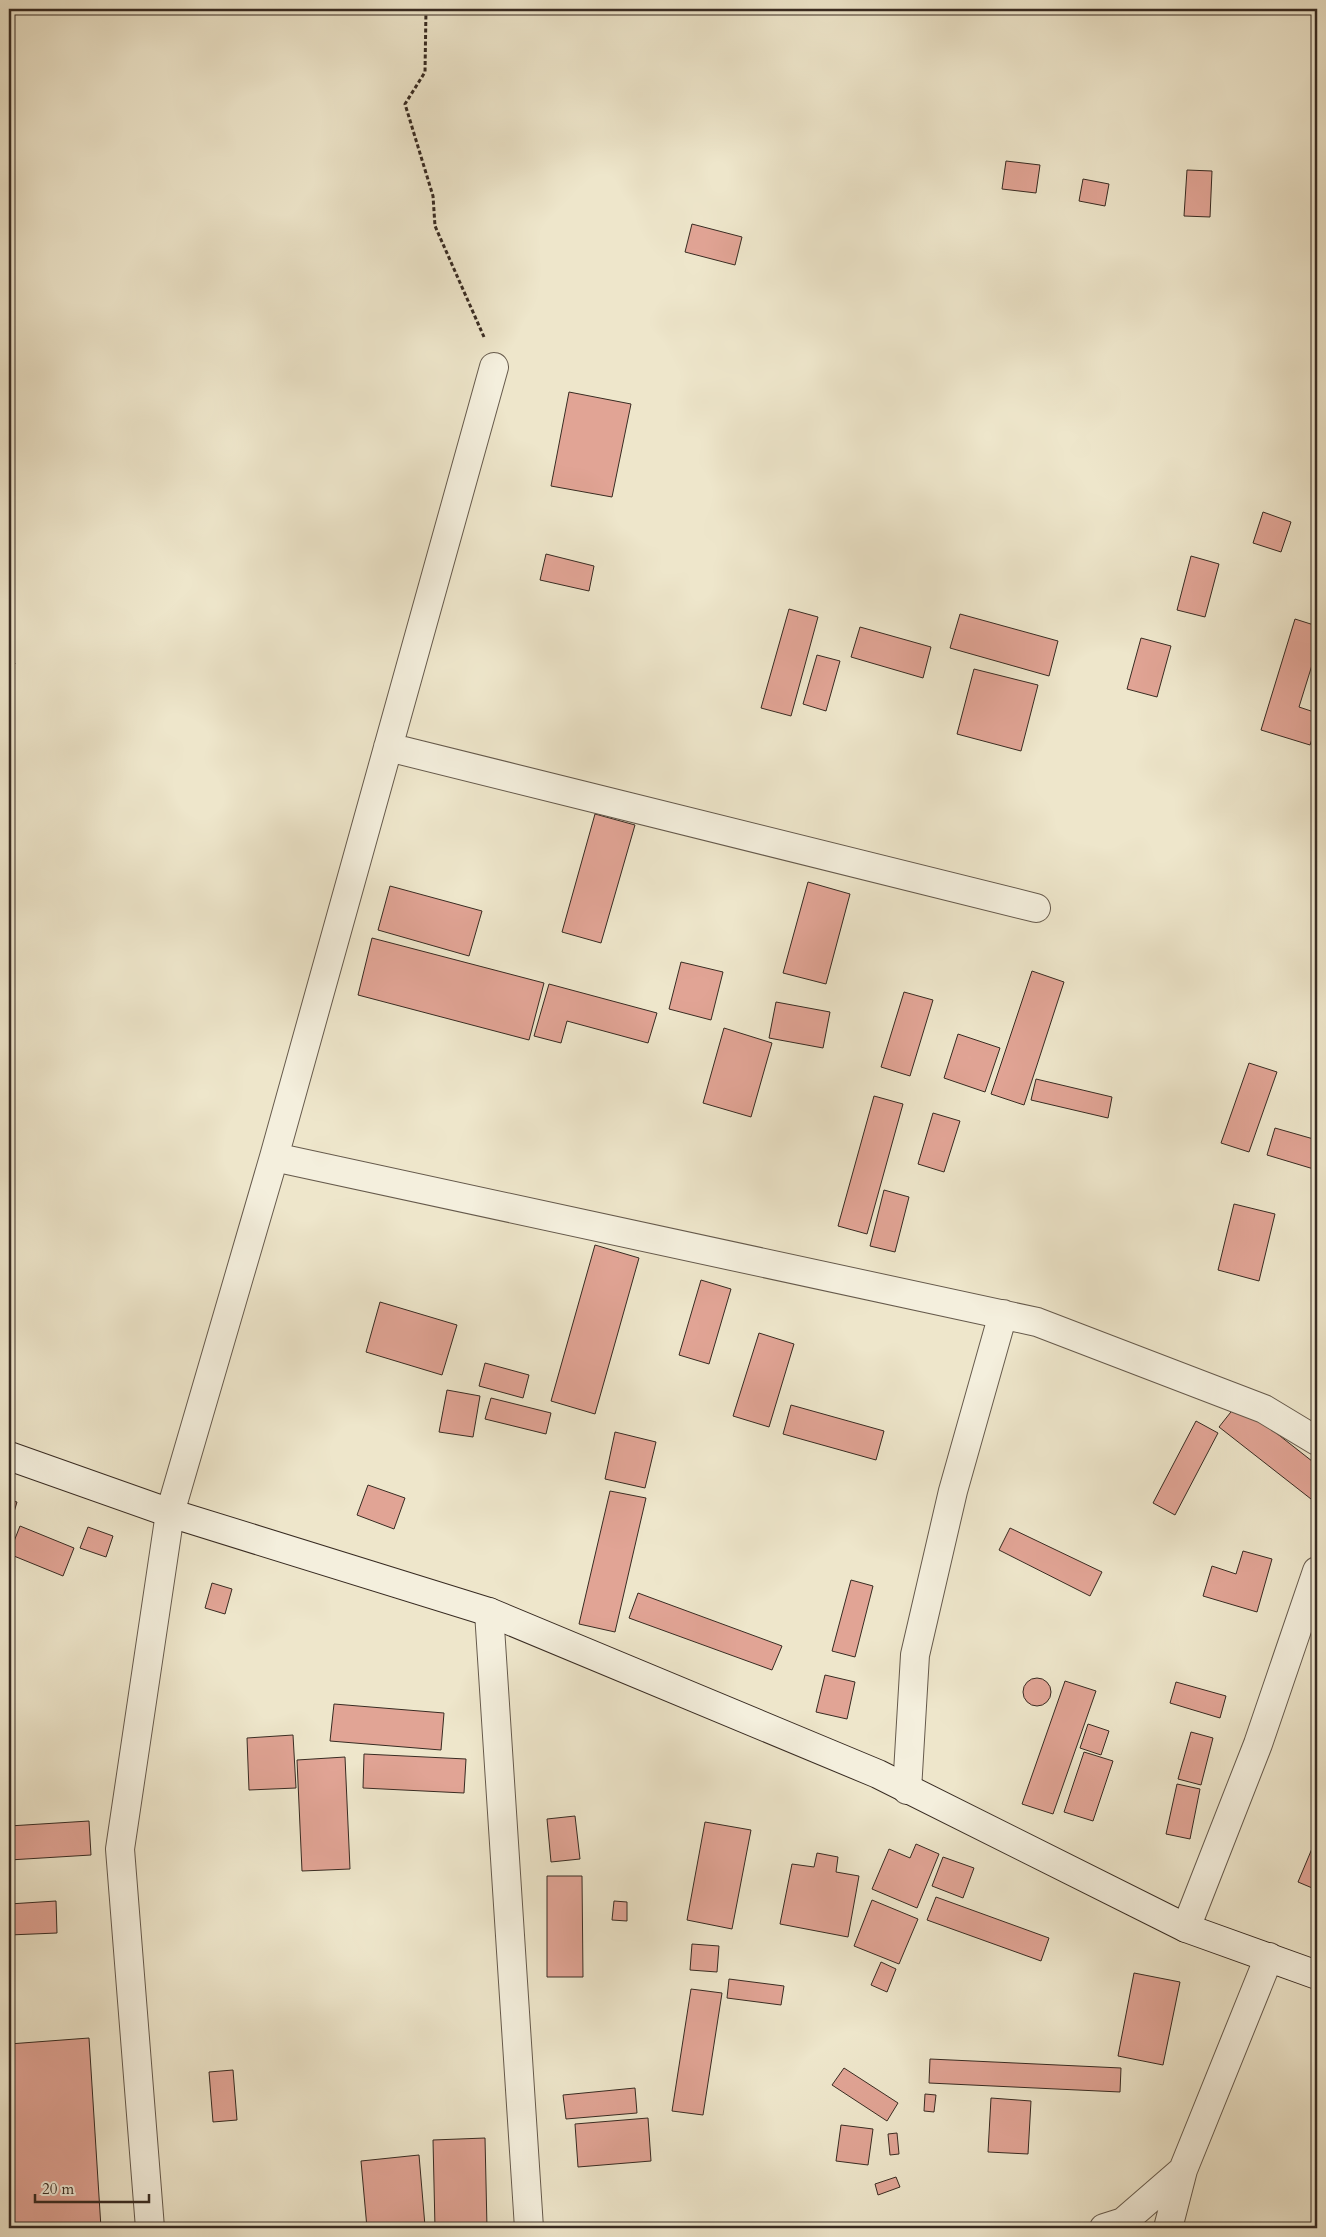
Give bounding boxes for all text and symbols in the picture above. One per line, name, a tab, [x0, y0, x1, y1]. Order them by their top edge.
scale bar	[35, 2172, 149, 2204]
text: 20 m	[42, 2179, 74, 2199]

